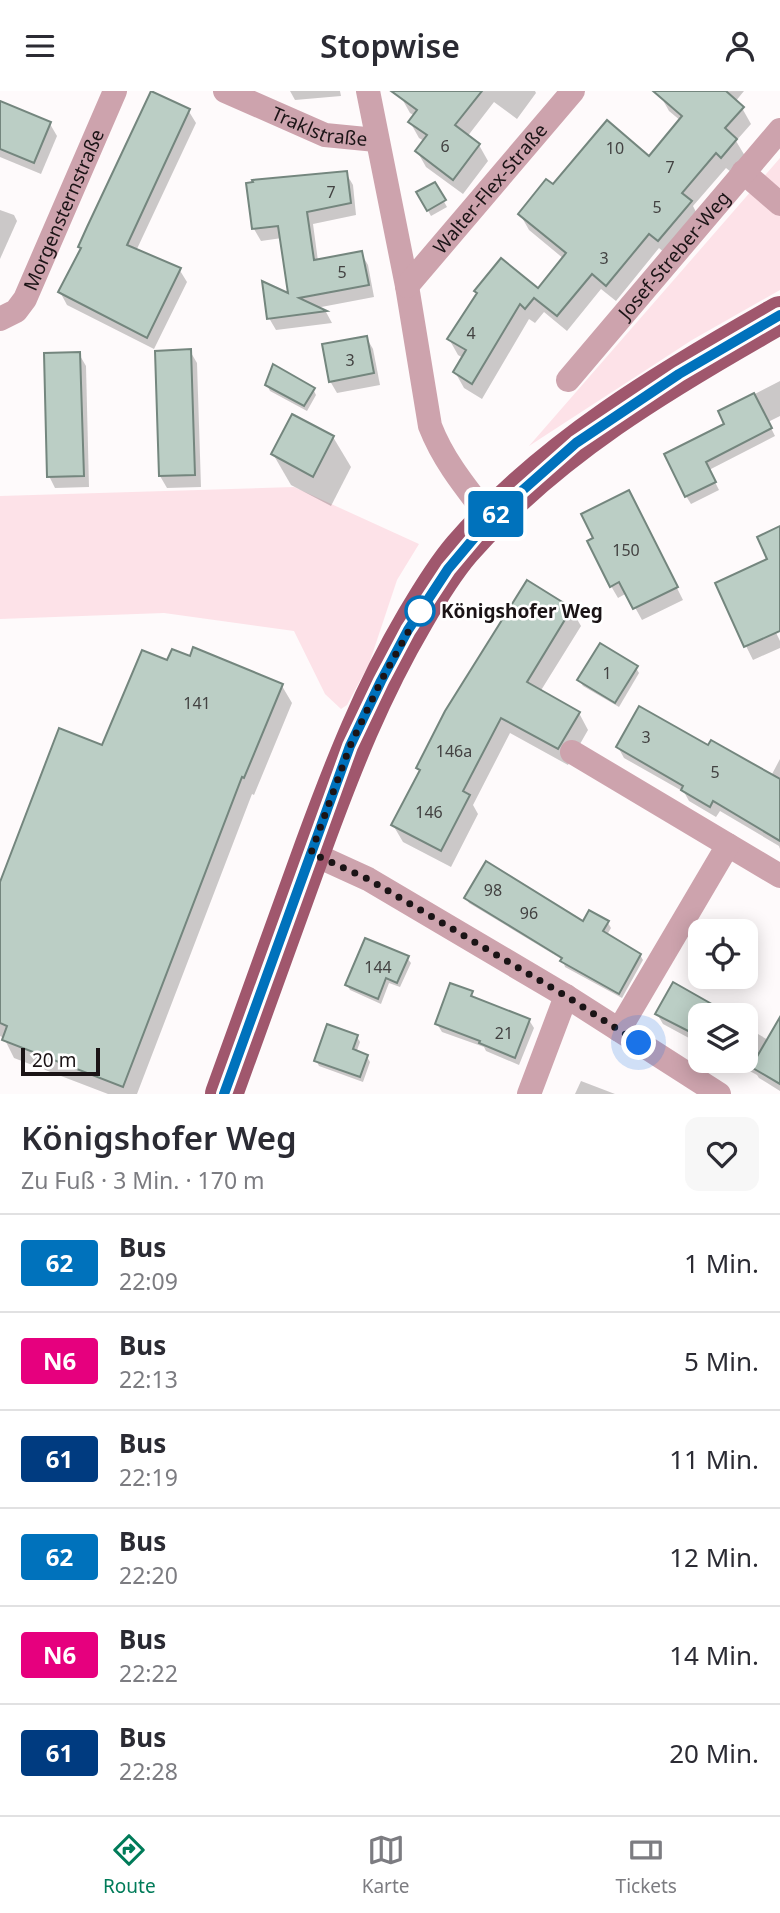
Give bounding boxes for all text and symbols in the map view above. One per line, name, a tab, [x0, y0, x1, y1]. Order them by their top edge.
text: Stopwise	[320, 24, 460, 67]
icon: menu	[21, 27, 59, 65]
icon: person	[721, 27, 759, 65]
street label: Traklstraße	[268, 100, 369, 152]
street label: Walter-Flex-Straße	[427, 118, 553, 259]
street label: Morgensternstraße	[17, 125, 110, 295]
house number: 6	[440, 135, 450, 157]
house number: 10	[606, 137, 624, 159]
house number: 7	[665, 156, 675, 178]
house number: 7	[326, 181, 336, 203]
street label: Josef-Streber-Weg	[611, 185, 736, 326]
house number: 5	[652, 196, 662, 218]
house number: 3	[599, 247, 609, 269]
house number: 5	[337, 261, 347, 283]
house number: 4	[466, 322, 476, 344]
house number: 3	[345, 349, 355, 371]
line badge: 62	[464, 491, 528, 537]
text: 62	[482, 497, 510, 530]
house number: 150	[612, 539, 640, 561]
marker: Königshofer Weg	[405, 596, 435, 626]
place label: Königshofer Weg	[441, 598, 603, 624]
house number: 1	[602, 662, 612, 684]
house number: 141	[183, 692, 211, 714]
house number: 3	[641, 726, 651, 748]
house number: 146a	[436, 740, 472, 762]
house number: 5	[710, 761, 720, 783]
house number: 146	[415, 801, 443, 823]
house number: 98	[484, 879, 502, 901]
house number: 96	[520, 902, 538, 924]
map controls	[688, 919, 758, 1073]
button: locate	[688, 919, 758, 989]
house number: 144	[364, 956, 392, 978]
button: layers	[688, 1003, 758, 1073]
house number: 21	[495, 1022, 513, 1044]
your location	[621, 1025, 656, 1060]
scale bar	[21, 1045, 100, 1077]
text: 20 m	[32, 1047, 76, 1073]
text: Königshofer Weg	[21, 1115, 297, 1160]
button: heart	[685, 1117, 759, 1191]
text: Zu Fuß · 3 Min. · 170 m	[21, 1164, 265, 1196]
text: Bus	[119, 1229, 166, 1265]
text: 1 Min.	[684, 1245, 759, 1281]
text: 62	[46, 1246, 73, 1279]
text: 22:09	[119, 1265, 178, 1297]
text: Bus	[119, 1327, 166, 1363]
text: 5 Min.	[684, 1343, 759, 1379]
text: N6	[43, 1344, 76, 1377]
text: 22:13	[119, 1363, 178, 1395]
text: Bus	[119, 1425, 166, 1461]
text: 11 Min.	[669, 1441, 759, 1477]
text: 61	[46, 1442, 73, 1475]
text: 22:19	[119, 1461, 178, 1493]
text: Bus	[119, 1523, 166, 1559]
text: 12 Min.	[669, 1539, 759, 1575]
text: 62	[46, 1540, 73, 1573]
text: 22:20	[119, 1559, 178, 1591]
text: Bus	[119, 1621, 166, 1657]
text: 14 Min.	[669, 1637, 759, 1673]
text: N6	[43, 1638, 76, 1671]
text: 22:22	[119, 1657, 178, 1689]
text: Bus	[119, 1719, 166, 1755]
text: 20 Min.	[669, 1735, 759, 1771]
text: 61	[46, 1736, 73, 1769]
text: 22:28	[119, 1755, 178, 1787]
tab: Route	[103, 1831, 156, 1899]
tab: Karte	[362, 1831, 410, 1899]
tab: Tickets	[616, 1831, 677, 1899]

